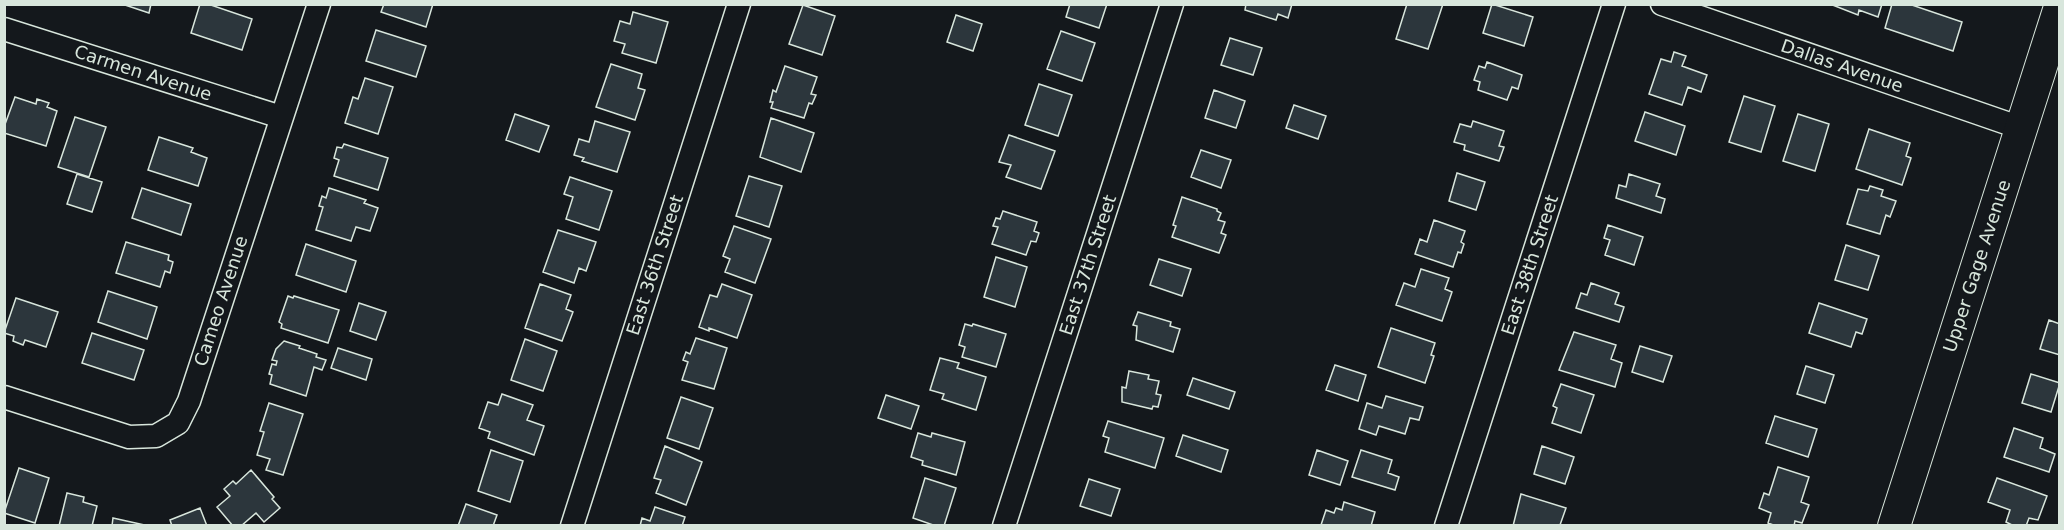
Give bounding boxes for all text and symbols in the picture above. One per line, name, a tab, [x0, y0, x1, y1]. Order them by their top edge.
street label: Dallas Avenue	[1778, 35, 1906, 96]
street label: Carmen Avenue	[72, 40, 215, 105]
street label: Upper Gage Avenue	[1939, 177, 2014, 355]
street label: East 36th Street	[622, 192, 687, 338]
street label: East 37th Street	[1055, 192, 1120, 338]
street label: East 38th Street	[1497, 192, 1562, 338]
street label: Cameo Avenue	[190, 233, 251, 369]

